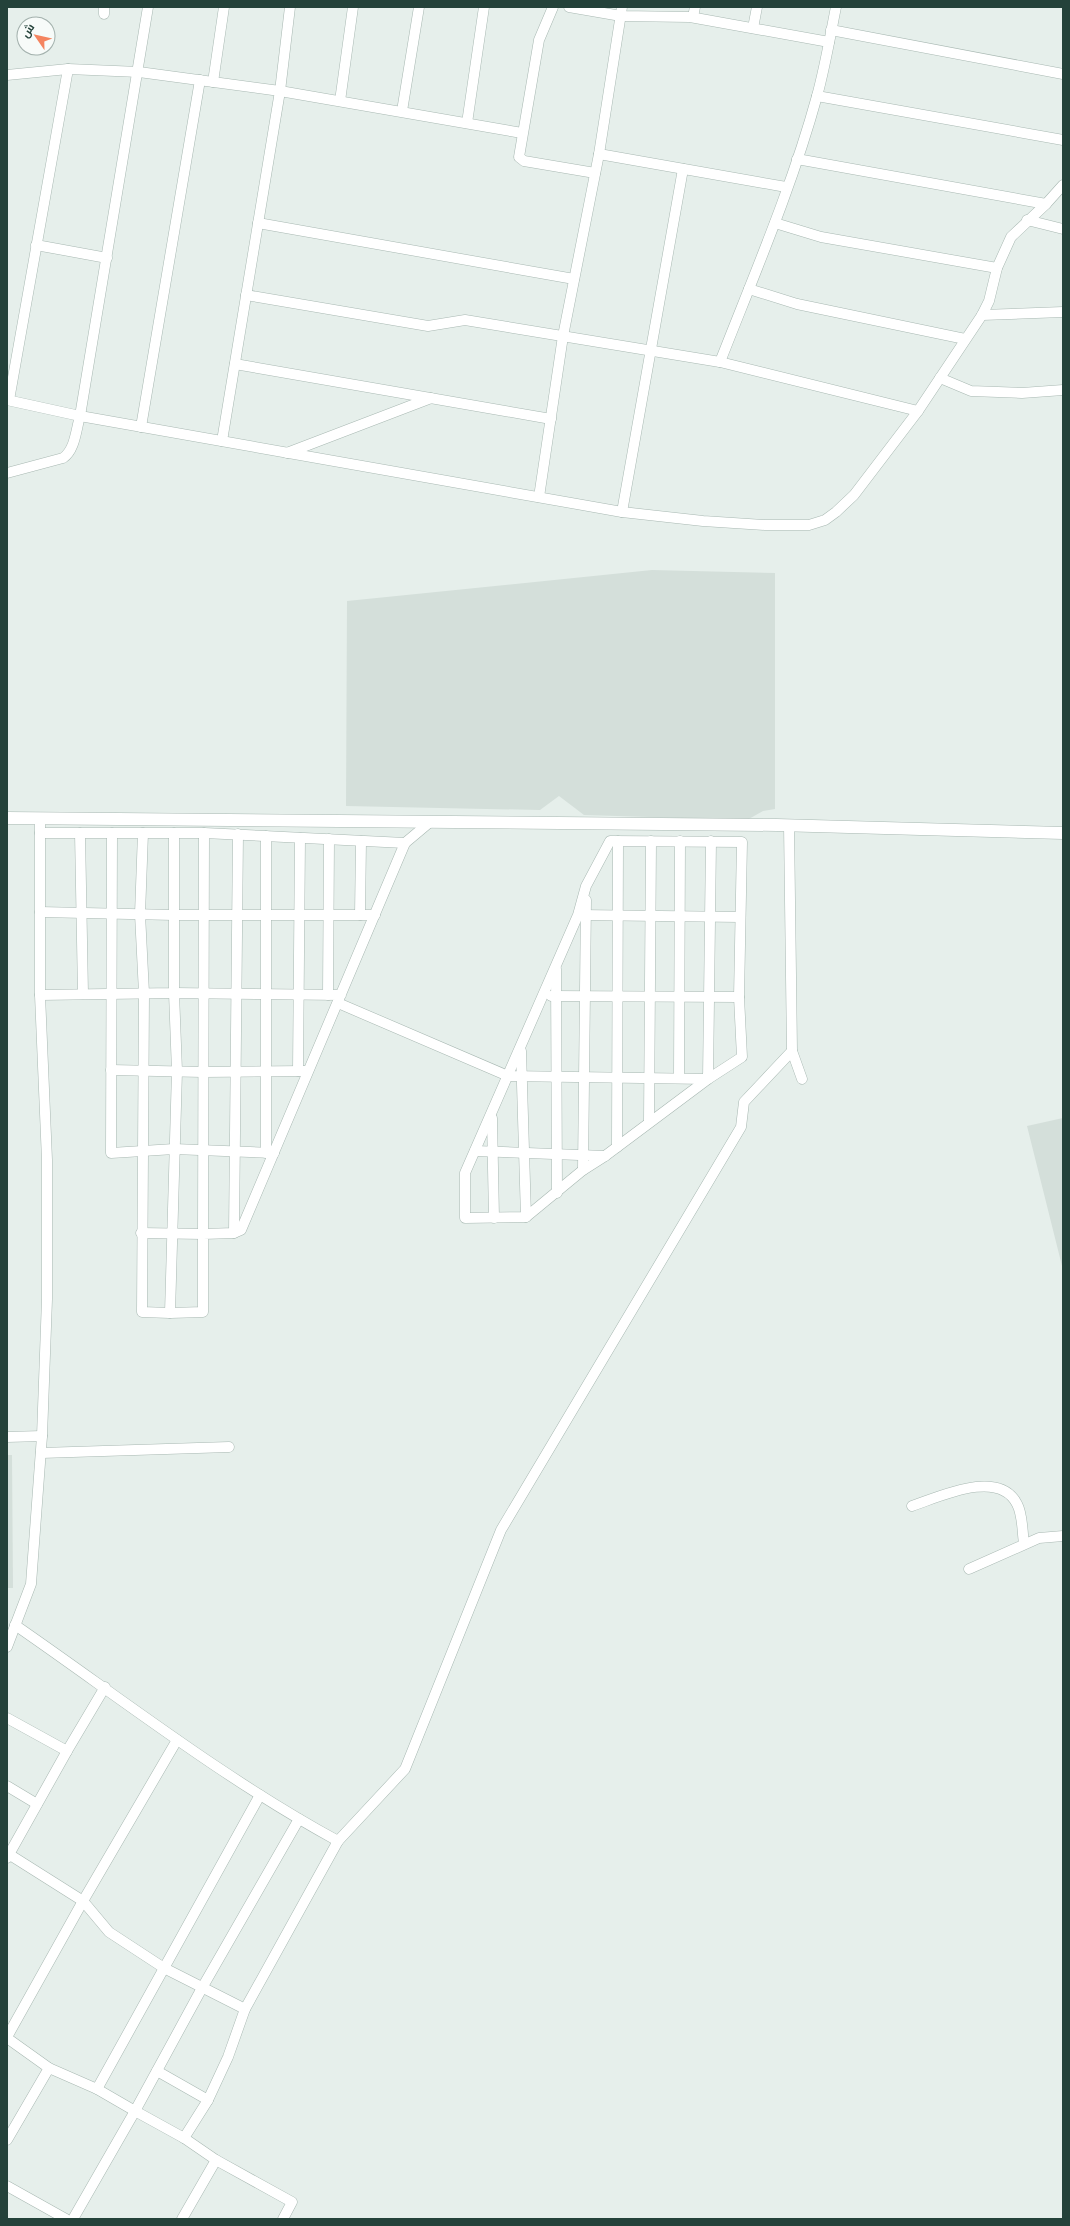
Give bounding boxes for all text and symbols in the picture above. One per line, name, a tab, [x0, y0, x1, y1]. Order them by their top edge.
north arrow	[16, 16, 56, 56]
text: ش	[19, 21, 37, 40]

